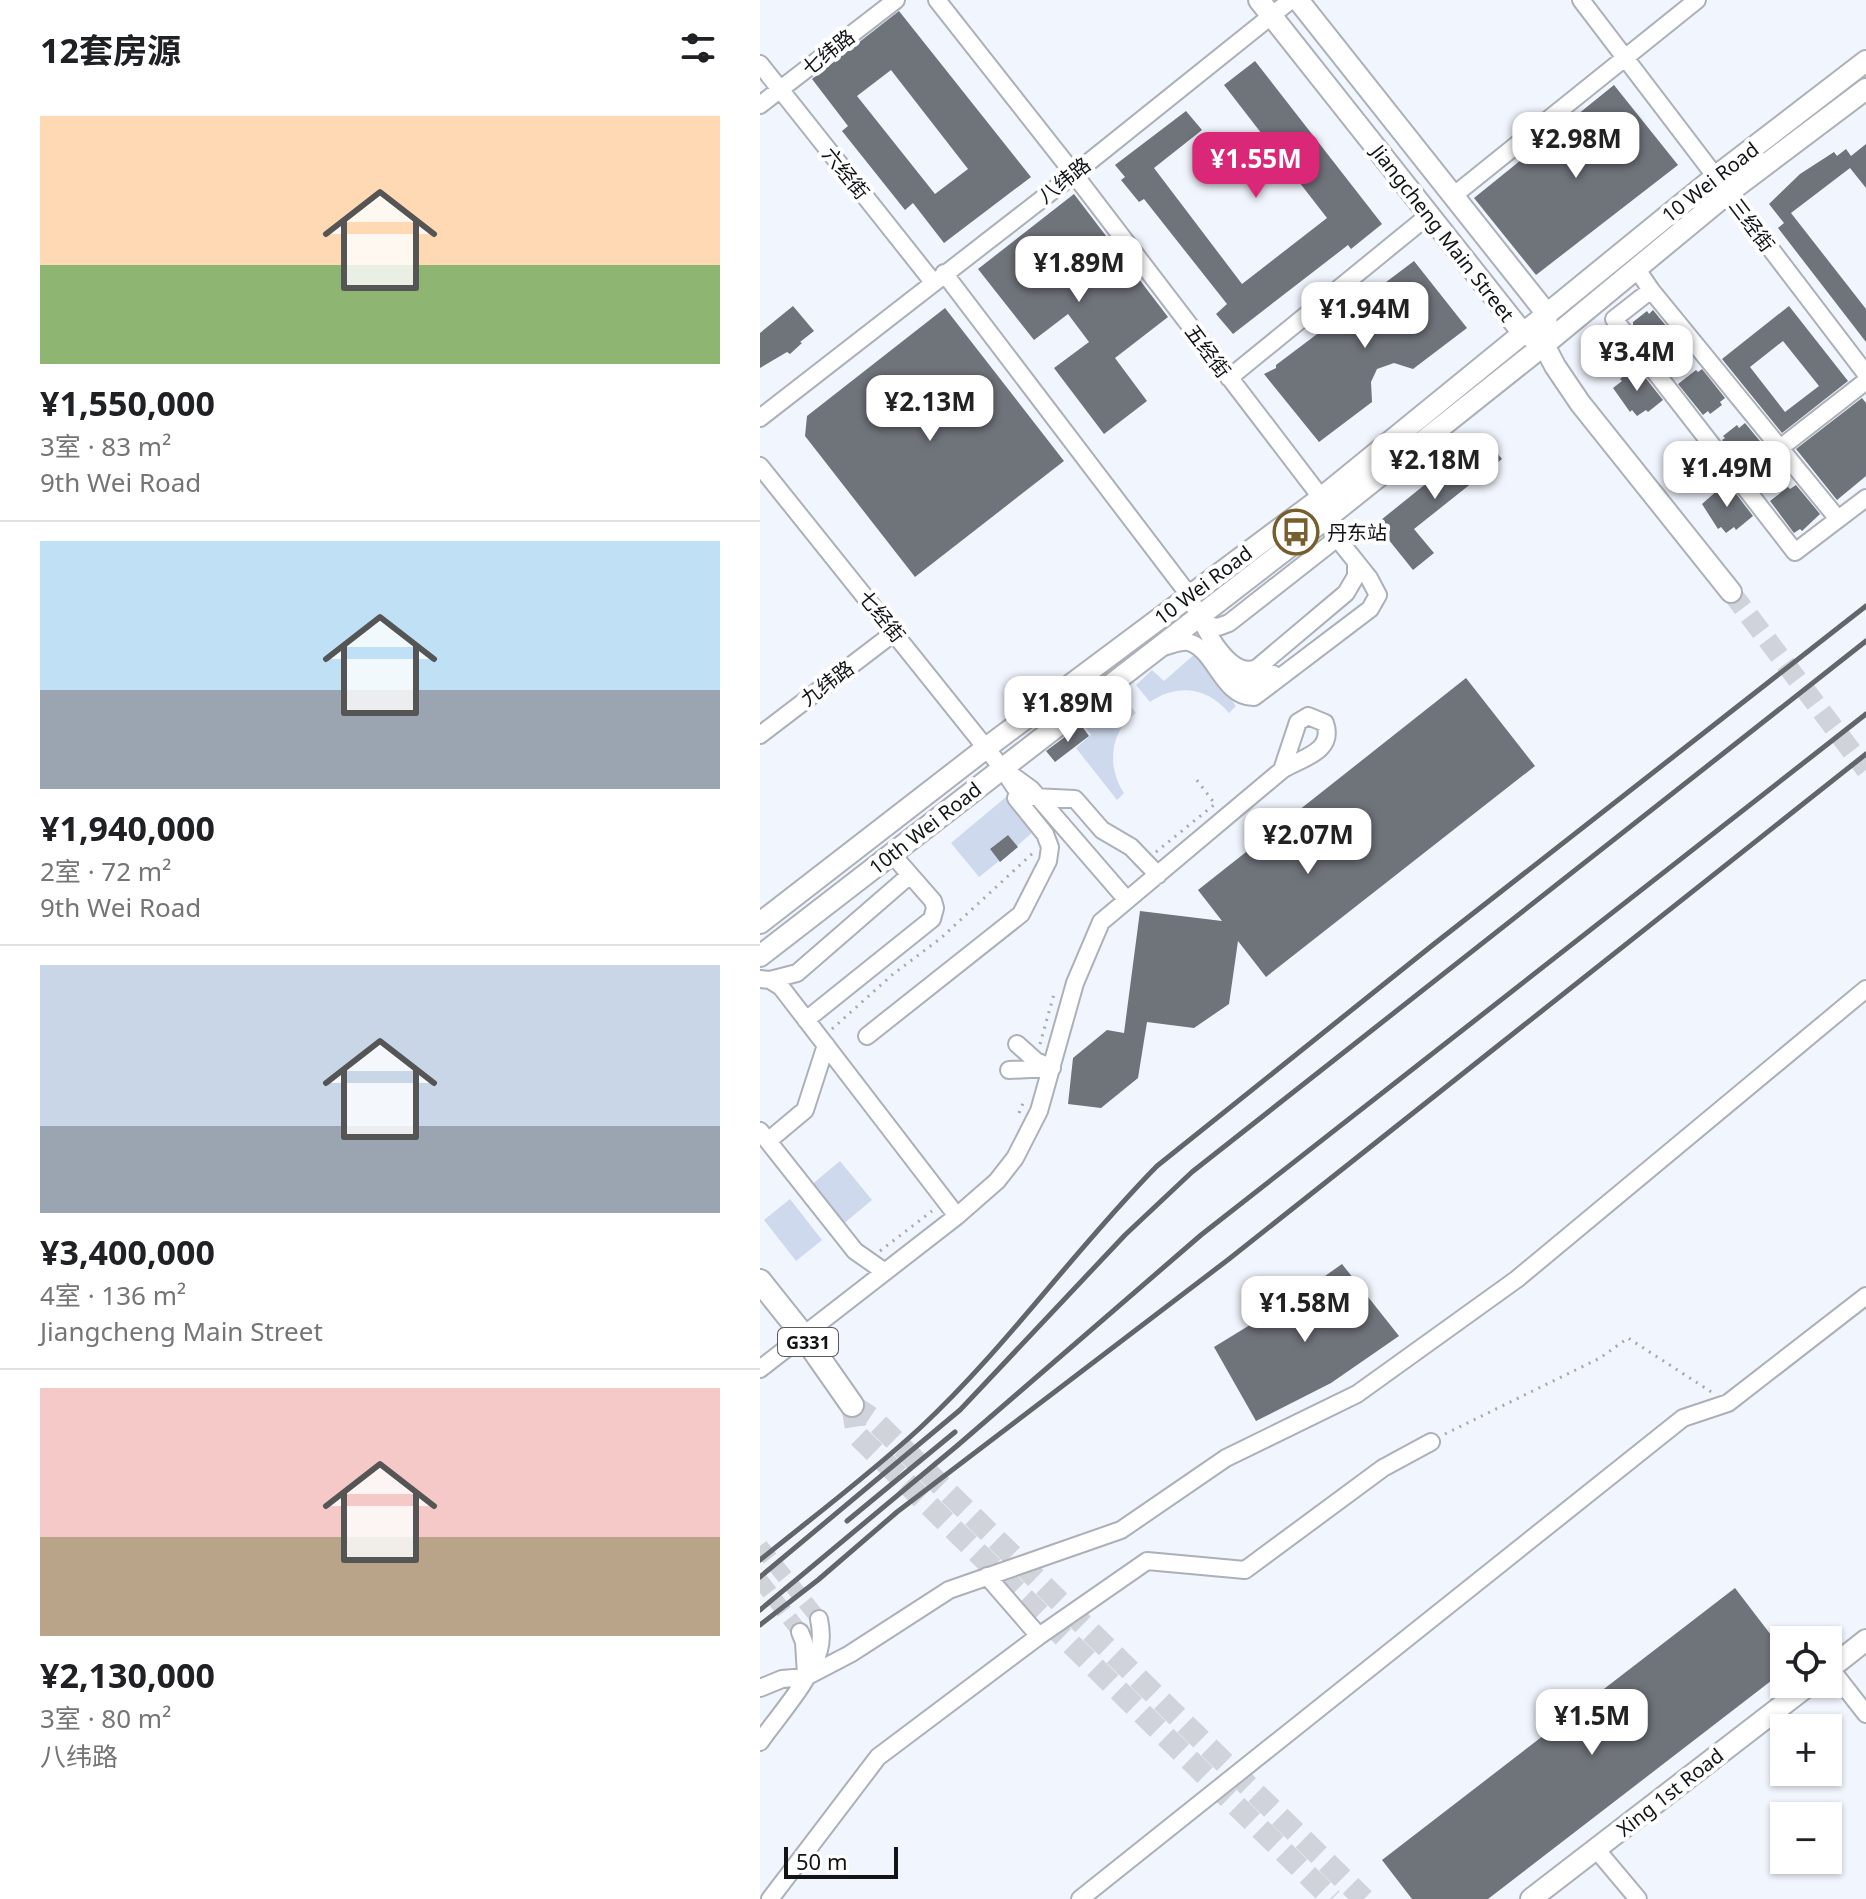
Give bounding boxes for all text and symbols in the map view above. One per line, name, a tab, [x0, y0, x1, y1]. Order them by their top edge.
street label: 七纬路	[796, 23, 860, 81]
icon: filters	[676, 26, 720, 70]
text: 12套房源	[40, 27, 181, 73]
pin: ¥2.98M	[1511, 112, 1641, 180]
text: ¥2.98M	[1530, 120, 1622, 156]
pin: ¥1.55M	[1191, 132, 1321, 200]
street label: 10 Wei Road	[1656, 136, 1764, 228]
street label: Jiangcheng Main Street	[1364, 137, 1521, 327]
text: ¥1.55M	[1210, 140, 1302, 176]
street label: 六经街	[817, 141, 875, 205]
street label: 八纬路	[1032, 151, 1096, 209]
icon: home	[308, 168, 452, 312]
street label: 三经街	[1723, 193, 1781, 257]
pin: ¥1.89M	[1014, 236, 1144, 304]
text: ¥1.89M	[1033, 244, 1125, 280]
pin: ¥1.94M	[1300, 282, 1430, 350]
text: ¥1.94M	[1319, 290, 1411, 326]
street label: 五经街	[1179, 319, 1237, 383]
pin: ¥3.4M	[1581, 325, 1693, 393]
text: ¥3.4M	[1599, 333, 1675, 369]
pin: ¥2.13M	[865, 375, 995, 443]
text: ¥1,550,000	[40, 380, 215, 426]
text: ¥2.13M	[884, 383, 976, 419]
text: 3室 · 83 m²	[40, 428, 171, 464]
pin: ¥2.18M	[1370, 433, 1500, 501]
text: ¥2.18M	[1389, 441, 1481, 477]
pin: ¥1.49M	[1662, 441, 1792, 509]
text: ¥1.49M	[1681, 449, 1773, 485]
text: 9th Wei Road	[40, 464, 201, 500]
bus stop icon: 丹东站	[1272, 508, 1320, 556]
place label: 丹东站	[1327, 519, 1387, 546]
street label: 10 Wei Road	[1149, 539, 1257, 631]
street label: 七经街	[853, 584, 911, 648]
icon: home	[308, 593, 452, 737]
street label: 九纬路	[795, 654, 859, 712]
pin: ¥1.89M	[1003, 676, 1133, 744]
text: ¥1.89M	[1022, 684, 1114, 720]
street label: 10th Wei Road	[863, 776, 987, 880]
text: ¥1,940,000	[40, 805, 215, 851]
pin: ¥2.07M	[1243, 808, 1373, 876]
text: ¥2.07M	[1262, 816, 1354, 852]
text: 2室 · 72 m²	[40, 853, 171, 889]
text: 9th Wei Road	[40, 889, 201, 925]
icon: home	[308, 1017, 452, 1161]
text: ¥3,400,000	[40, 1229, 215, 1275]
pin: ¥1.58M	[1240, 1276, 1370, 1344]
text: 4室 · 136 m²	[40, 1277, 186, 1313]
text: ¥1.58M	[1259, 1284, 1351, 1320]
text: Jiangcheng Main Street	[40, 1313, 323, 1349]
road number: G331	[778, 1328, 838, 1356]
icon: home	[308, 1440, 452, 1584]
map controls	[1770, 1626, 1842, 1874]
button: locate	[1770, 1626, 1842, 1698]
text: ¥2,130,000	[40, 1652, 215, 1698]
pin: ¥1.5M	[1536, 1689, 1648, 1757]
text: ¥1.5M	[1554, 1697, 1630, 1733]
text: 3室 · 80 m²	[40, 1700, 171, 1736]
button: +	[1770, 1714, 1842, 1786]
text: 八纬路	[40, 1738, 118, 1774]
street label: Xing 1st Road	[1611, 1742, 1729, 1842]
button: −	[1770, 1802, 1842, 1874]
scale bar	[784, 1843, 898, 1879]
text: 50 m	[796, 1846, 847, 1876]

